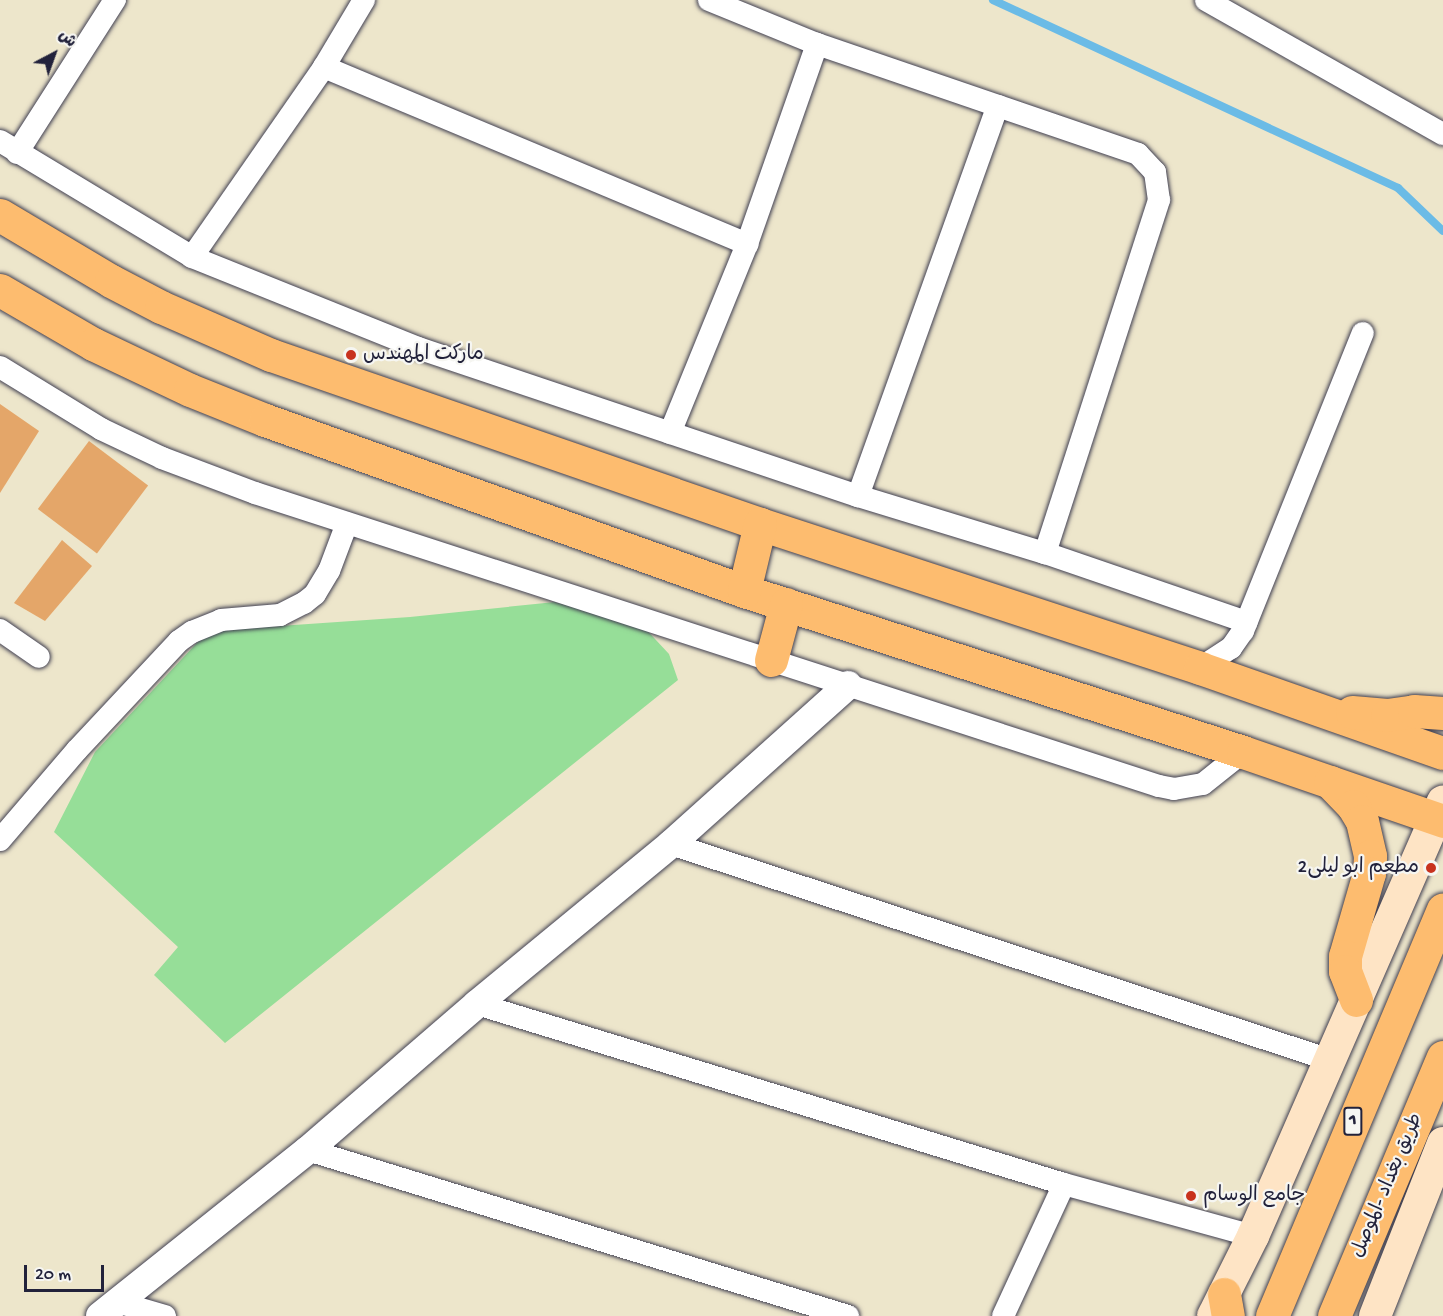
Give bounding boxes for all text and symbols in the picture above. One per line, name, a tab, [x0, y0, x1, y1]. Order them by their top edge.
north arrow	[24, 24, 84, 84]
text: ش	[53, 27, 79, 53]
place label: ماركت المهندس	[363, 343, 484, 367]
marker: ماركت المهندس	[344, 348, 358, 362]
place label: مطعم ابو ليلى2	[1298, 856, 1419, 880]
marker: مطعم ابو ليلى2	[1424, 861, 1438, 875]
road number: 1	[1342, 1106, 1364, 1136]
street label: طريق بغداد -الموصل	[1347, 1110, 1429, 1262]
place label: جامع الوسام	[1203, 1184, 1305, 1208]
marker: جامع الوسام	[1184, 1189, 1198, 1203]
scale bar	[27, 1253, 106, 1291]
text: 20 m	[35, 1265, 71, 1286]

